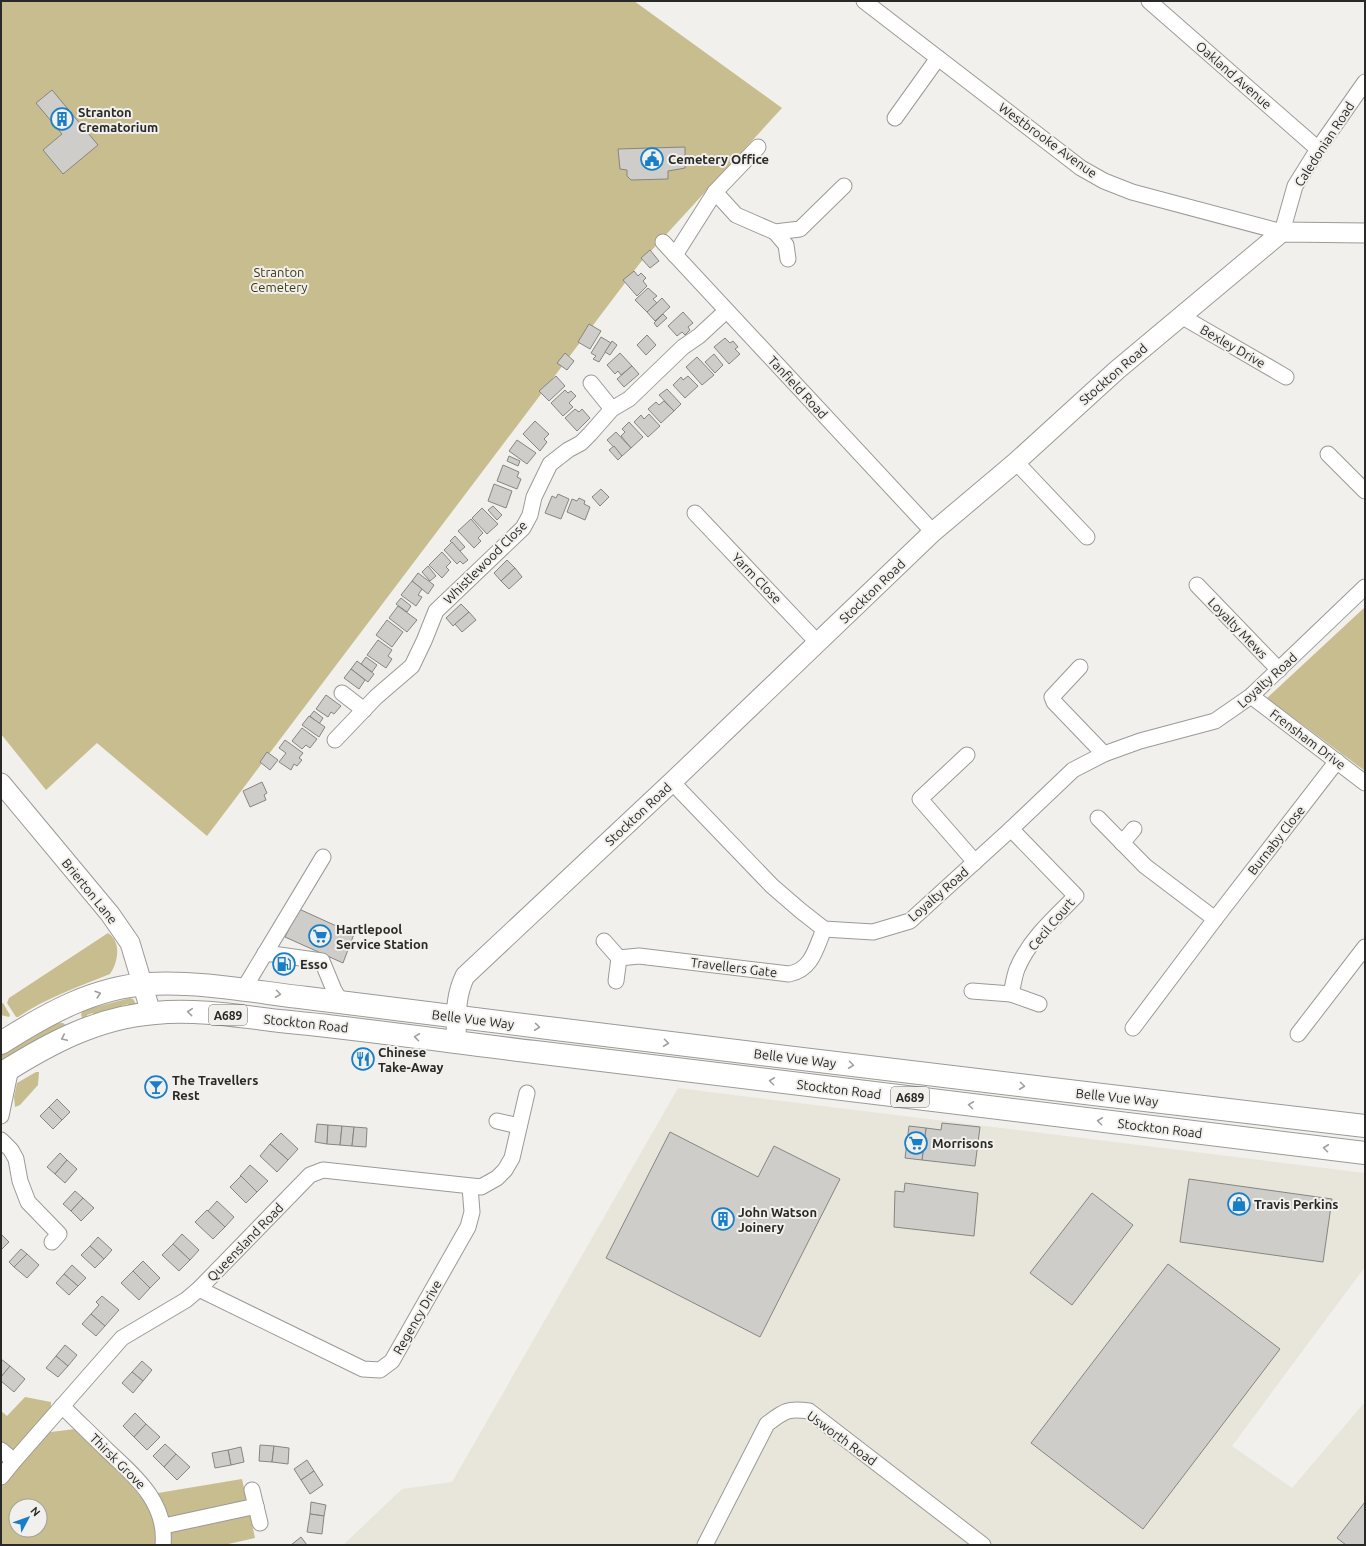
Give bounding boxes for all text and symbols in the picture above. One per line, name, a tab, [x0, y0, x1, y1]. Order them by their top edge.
street label: Oakland Avenue	[1193, 38, 1275, 112]
street label: Caledonian Road	[1291, 99, 1357, 189]
street label: Westbrooke Avenue	[996, 100, 1100, 180]
place label: Stranton Crematorium	[78, 105, 158, 134]
building icon: Stranton Crematorium	[49, 106, 75, 132]
public building icon: Cemetery Office	[639, 146, 665, 172]
place label: Cemetery Office	[668, 152, 769, 166]
park label: Stranton Cemetery	[250, 265, 308, 294]
street label: Bexley Drive	[1198, 322, 1268, 370]
street label: Stockton Road	[1076, 341, 1150, 407]
street label: Tanfield Road	[766, 353, 830, 421]
street label: Whistlewood Close	[441, 518, 529, 606]
street label: Yarm Close	[729, 550, 785, 606]
street label: Stockton Road	[837, 556, 907, 626]
street label: Loyalty Mews	[1205, 595, 1271, 662]
street label: Loyalty Road	[1234, 650, 1300, 710]
street label: Frensham Drive	[1268, 706, 1348, 772]
street label: Stockton Road	[602, 780, 674, 848]
street label: Burnaby Close	[1245, 803, 1307, 877]
street label: Brierton Lane	[60, 856, 120, 926]
street label: Loyalty Road	[905, 864, 971, 924]
street label: Cecil Court	[1025, 895, 1077, 953]
place label: Hartlepool Service Station	[336, 922, 428, 951]
supermarket icon: Hartlepool Service Station	[307, 923, 333, 949]
fuel station icon: Esso	[271, 951, 297, 977]
street label: Travellers Gate	[690, 955, 778, 979]
place label: Esso	[300, 957, 328, 971]
one-way arrow	[275, 989, 281, 998]
one-way arrow	[94, 990, 101, 999]
road number: A689	[209, 1005, 247, 1025]
street label: Belle Vue Way	[431, 1007, 515, 1031]
one-way arrow	[187, 1008, 193, 1017]
street label: Stockton Road	[263, 1012, 349, 1034]
one-way arrow	[534, 1022, 540, 1031]
one-way arrow	[61, 1033, 69, 1041]
one-way arrow	[414, 1033, 420, 1042]
one-way arrow	[663, 1038, 669, 1047]
place label: Chinese Take-Away	[378, 1045, 443, 1074]
restaurant icon: Chinese Take-Away	[350, 1046, 376, 1072]
street label: Belle Vue Way	[753, 1046, 837, 1070]
one-way arrow	[848, 1060, 854, 1069]
place label: The Travellers Rest	[172, 1073, 258, 1102]
bar icon: The Travellers Rest	[143, 1074, 169, 1100]
one-way arrow	[769, 1076, 775, 1085]
street label: Stockton Road	[796, 1077, 882, 1101]
one-way arrow	[1019, 1081, 1025, 1090]
street label: Belle Vue Way	[1075, 1086, 1159, 1108]
road number: A689	[891, 1087, 929, 1107]
one-way arrow	[968, 1101, 974, 1110]
street label: Stockton Road	[1117, 1116, 1203, 1140]
one-way arrow	[1097, 1117, 1103, 1126]
supermarket icon: Morrisons	[903, 1130, 929, 1156]
place label: Morrisons	[932, 1136, 993, 1150]
one-way arrow	[1323, 1144, 1329, 1153]
shop icon: Travis Perkins	[1226, 1191, 1252, 1217]
place label: Travis Perkins	[1254, 1197, 1338, 1211]
street label: Queensland Road	[204, 1200, 287, 1285]
place label: John Watson Joinery	[738, 1205, 817, 1234]
building icon: John Watson Joinery	[710, 1206, 736, 1232]
street label: Regency Drive	[390, 1277, 444, 1357]
street label: Usworth Road	[804, 1408, 880, 1468]
street label: Thirsk Grove	[87, 1430, 149, 1492]
north arrow	[8, 1498, 48, 1538]
text: N	[28, 1504, 43, 1518]

